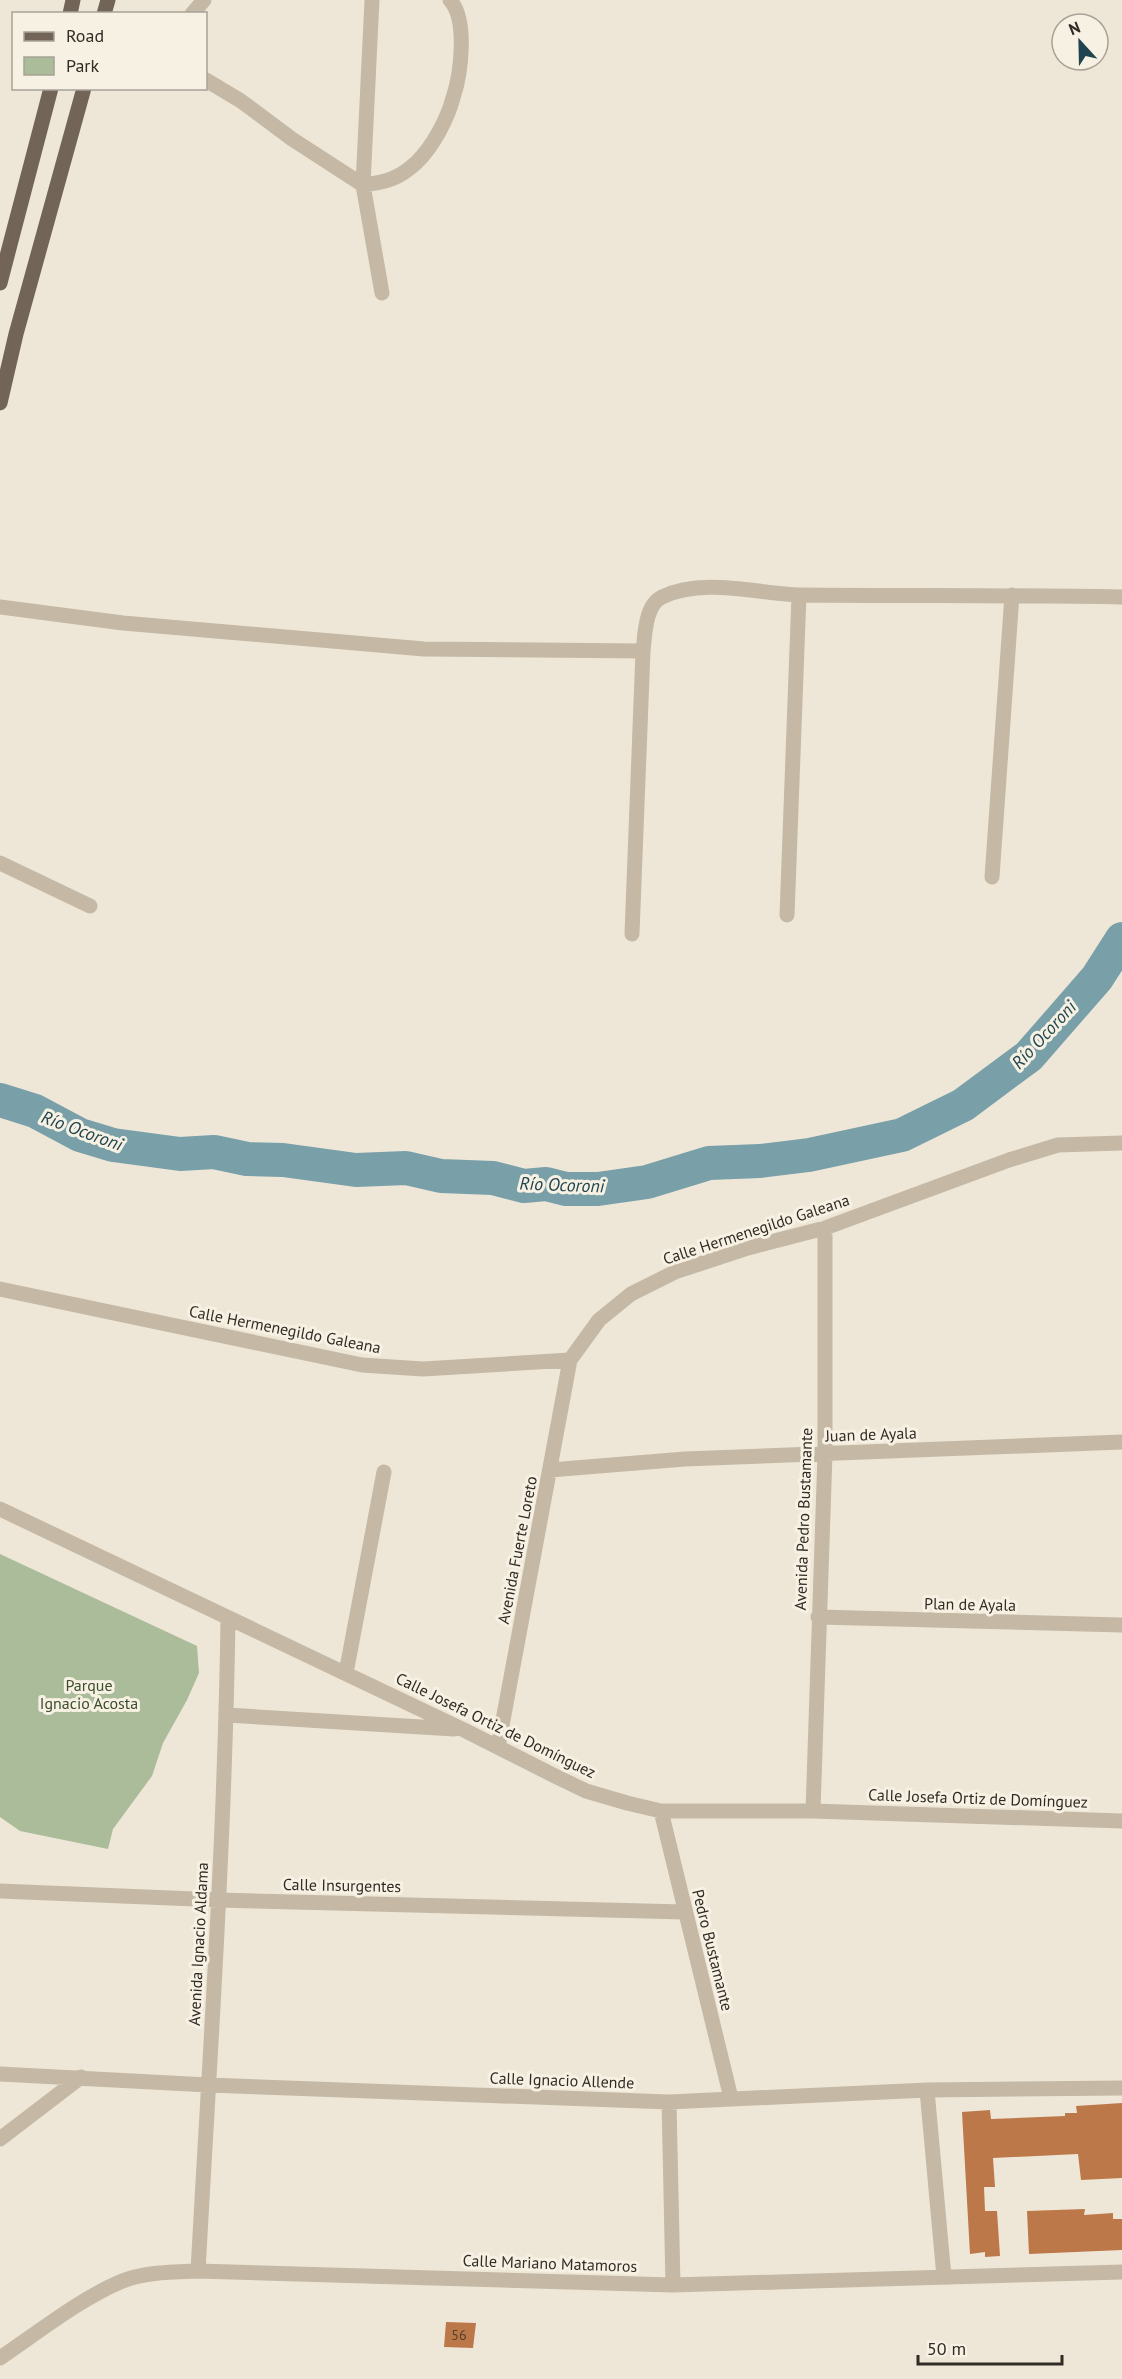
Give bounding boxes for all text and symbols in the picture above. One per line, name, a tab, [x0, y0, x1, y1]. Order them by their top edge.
legend	[12, 12, 207, 90]
north arrow	[1050, 12, 1110, 72]
text: N	[1066, 17, 1083, 39]
text: Road	[66, 24, 104, 47]
text: Park	[66, 54, 99, 77]
water label: Río Ocoroni	[1006, 995, 1082, 1074]
water label: Río Ocoroni	[38, 1105, 127, 1156]
water label: Río Ocoroni	[519, 1172, 606, 1198]
street label: Calle Hermenegildo Galeana	[660, 1189, 852, 1269]
street label: Calle Hermenegildo Galeana	[187, 1301, 383, 1357]
street label: Juan de Ayala	[824, 1422, 917, 1446]
street label: Avenida Pedro Bustamante	[790, 1427, 816, 1611]
street label: Avenida Fuerte Loreto	[493, 1474, 541, 1626]
street label: Plan de Ayala	[924, 1593, 1016, 1615]
street label: Calle Josefa Ortiz de Domínguez	[393, 1668, 599, 1782]
park label: Parque Ignacio Acosta	[40, 1675, 138, 1713]
street label: Calle Josefa Ortiz de Domínguez	[868, 1784, 1088, 1812]
street label: Avenida Ignacio Aldama	[184, 1862, 212, 2026]
street label: Calle Insurgentes	[283, 1874, 402, 1896]
street label: Pedro Bustamante	[688, 1887, 738, 2013]
street label: Calle Ignacio Allende	[489, 2067, 635, 2093]
street label: Calle Mariano Matamoros	[462, 2250, 638, 2276]
house number: 56	[451, 2326, 467, 2344]
scale bar	[918, 2328, 1062, 2366]
text: 50 m	[927, 2337, 966, 2360]

